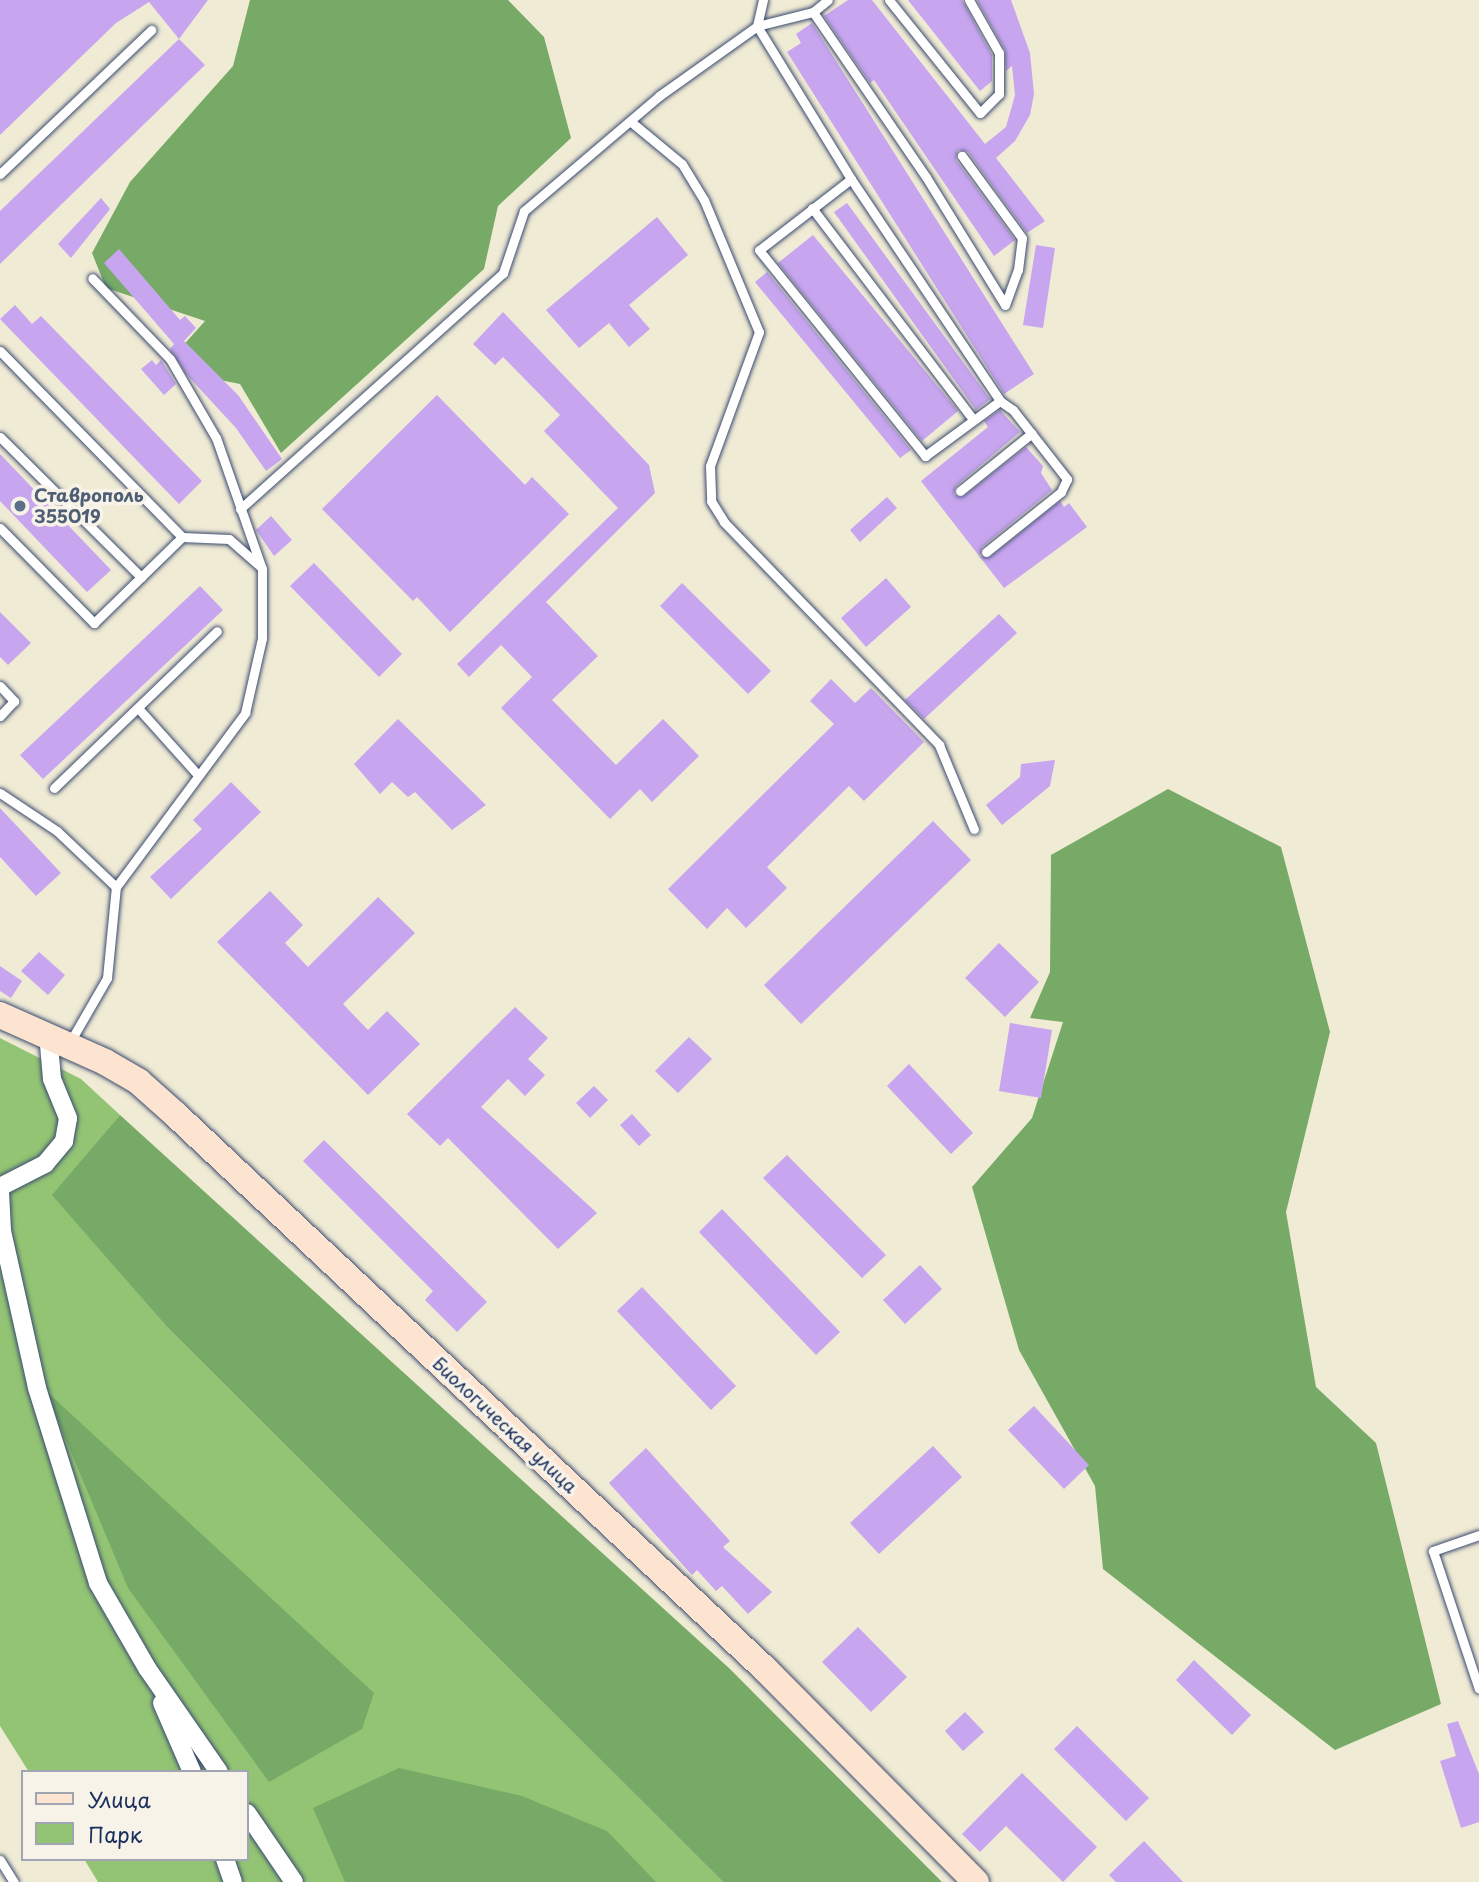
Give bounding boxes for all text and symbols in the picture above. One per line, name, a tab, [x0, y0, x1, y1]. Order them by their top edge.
place label: Ставрополь 355019	[34, 485, 144, 528]
marker: Ставрополь 355019	[12, 498, 28, 514]
street label: Биологическая улица	[428, 1352, 582, 1498]
legend	[21, 1770, 248, 1861]
text: Улица	[88, 1783, 151, 1815]
text: Парк	[88, 1818, 142, 1850]

